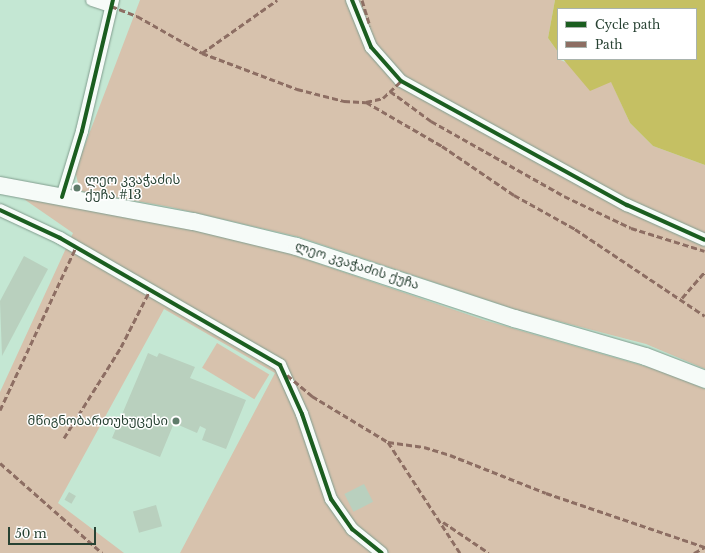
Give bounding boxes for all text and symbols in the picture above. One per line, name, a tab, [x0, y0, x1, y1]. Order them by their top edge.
legend	[557, 8, 697, 60]
text: Cycle path	[595, 17, 660, 32]
text: Path	[595, 37, 623, 52]
place label: ლეო კვაჭაძის ქუჩა #13	[85, 173, 180, 204]
marker: ლეო კვაჭაძის ქუჩა #13	[72, 183, 82, 193]
street label: ლეო კვაჭაძის ქუჩა	[293, 239, 421, 293]
place label: მწიგნობართუხუცესი	[28, 413, 168, 429]
marker: მწიგნობართუხუცესი	[171, 416, 181, 426]
scale bar	[10, 519, 98, 545]
text: 50 m	[15, 526, 47, 541]

